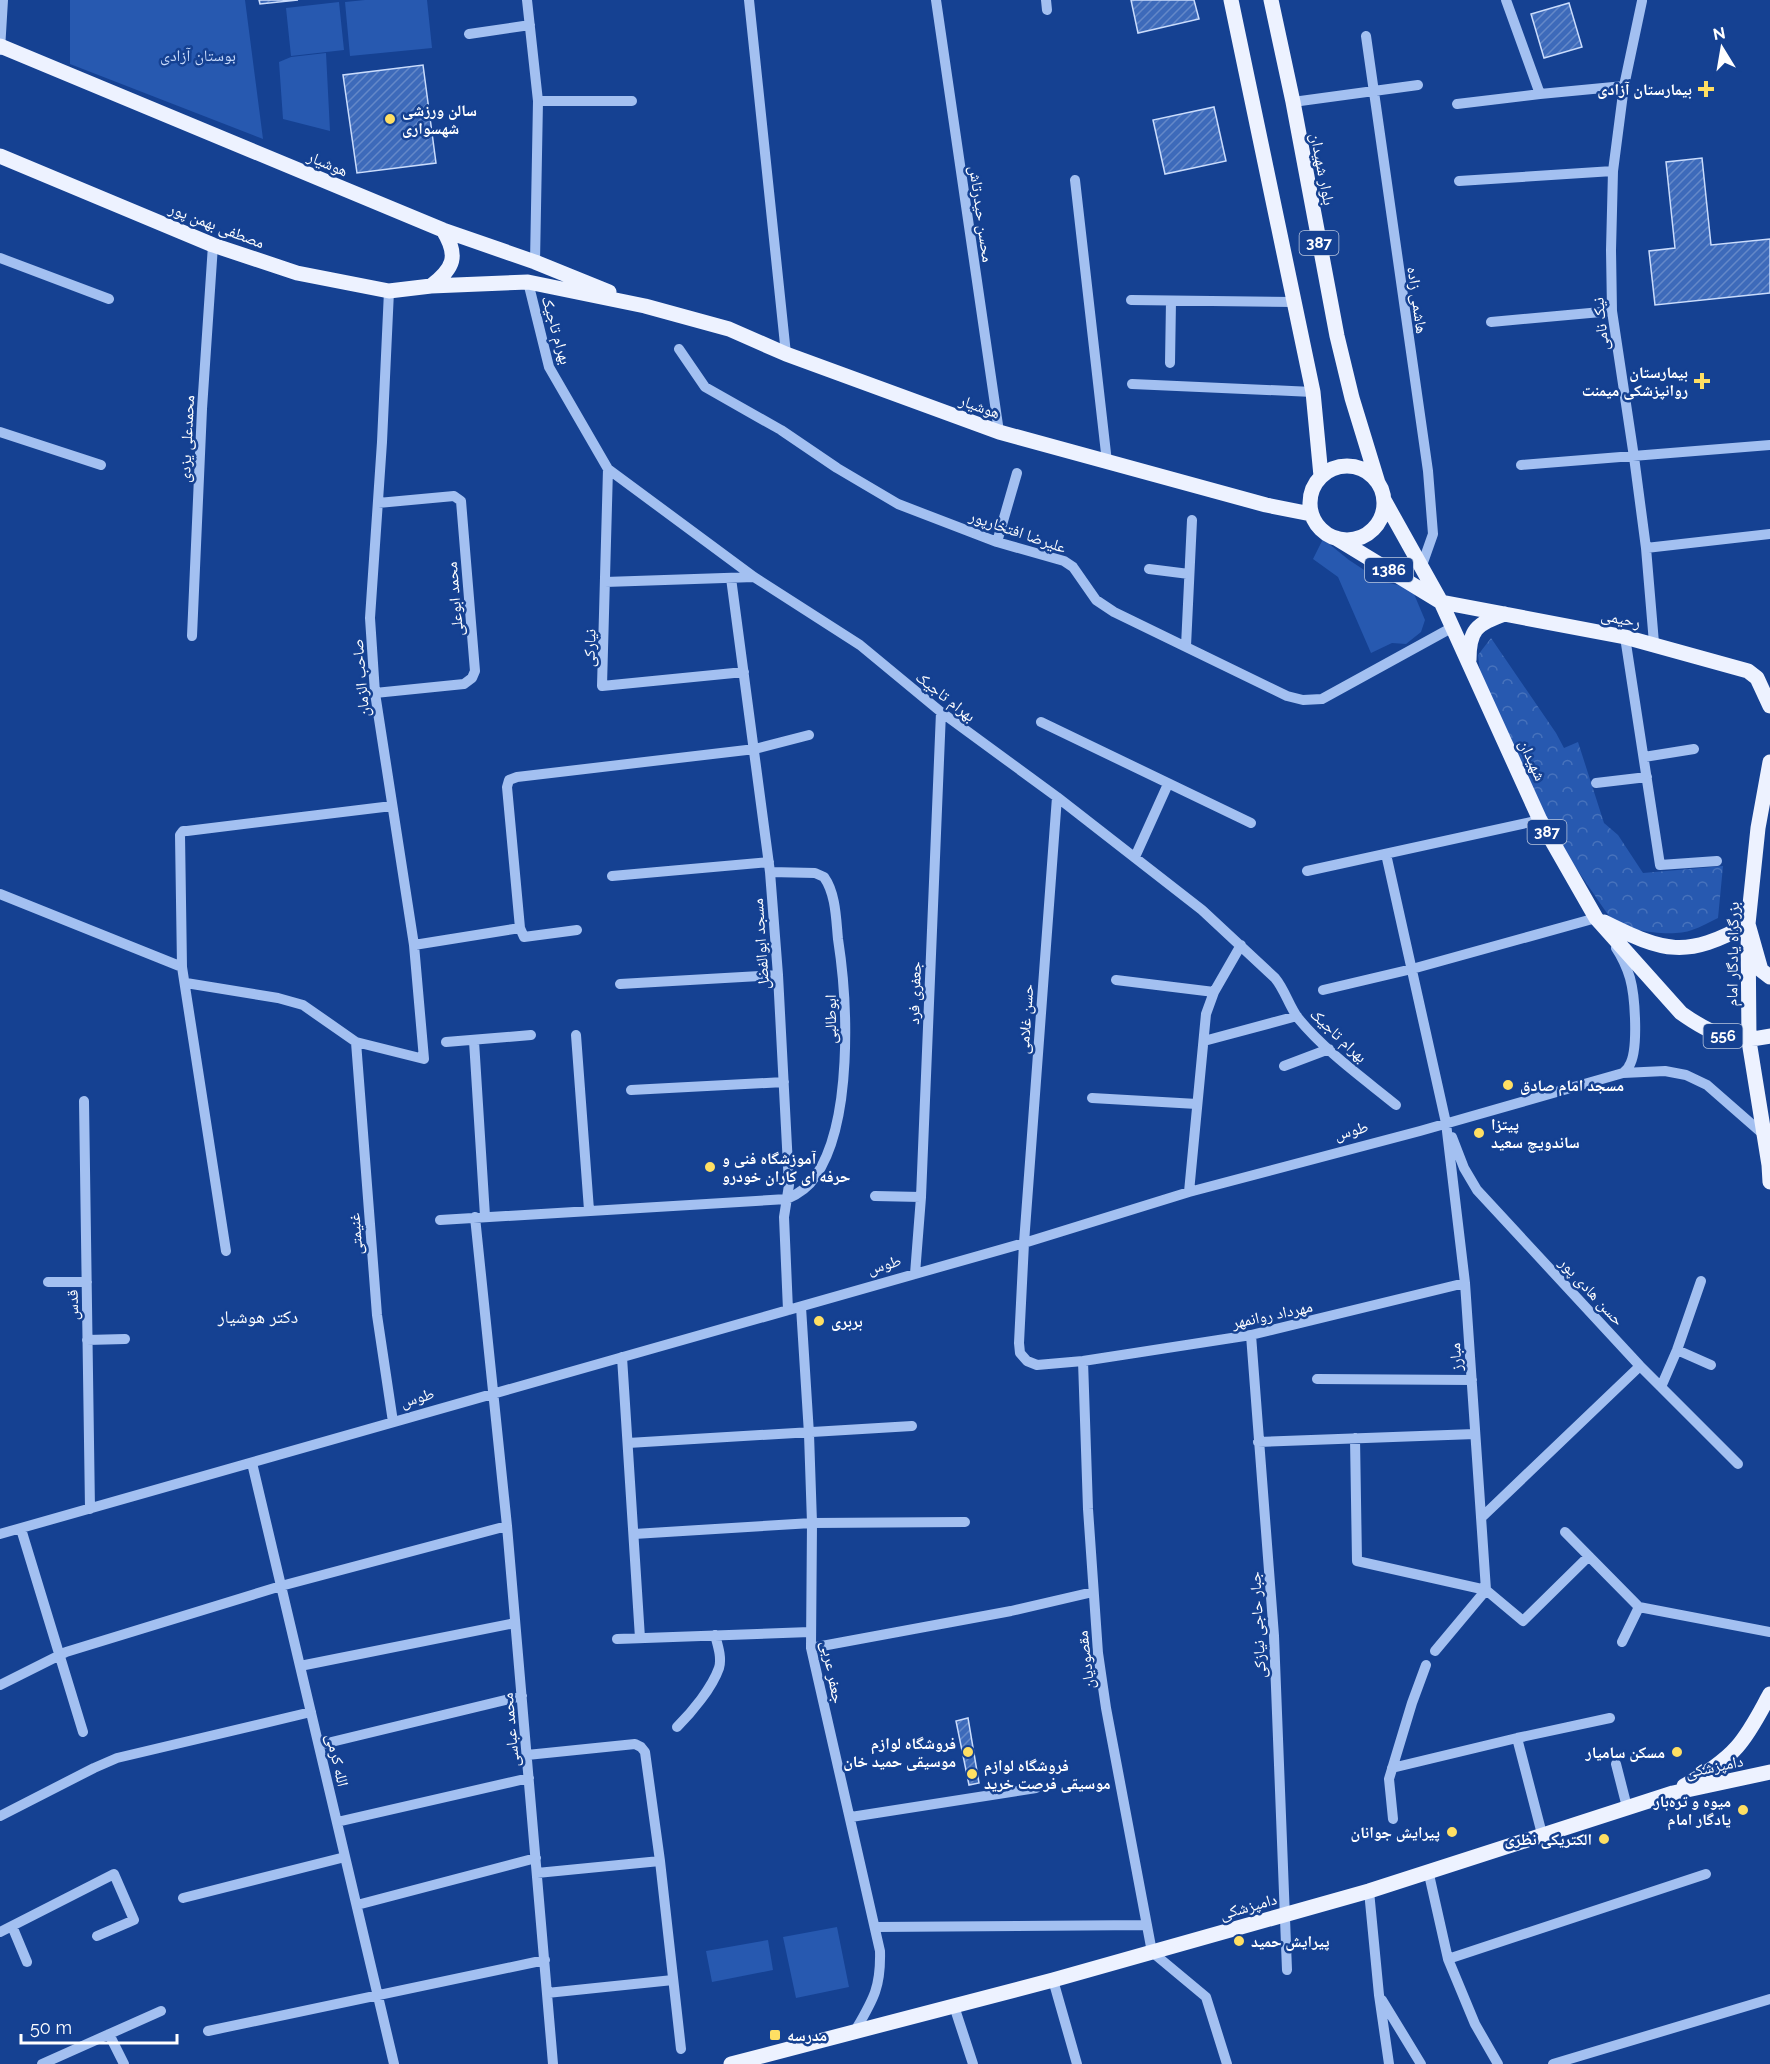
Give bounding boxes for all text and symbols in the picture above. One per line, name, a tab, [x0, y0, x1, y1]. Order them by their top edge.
north arrow	[1692, 18, 1752, 78]
text: N	[1711, 23, 1727, 44]
park label: بوستان آزادی	[160, 46, 236, 66]
place label: بیمارستان آزادی	[1597, 80, 1692, 99]
marker: بیمارستان آزادی	[1697, 80, 1715, 98]
place label: سالن ورزشی شهسواری	[402, 101, 477, 138]
marker: سالن ورزشی شهسواری	[383, 112, 397, 126]
street label: بلوار شهیدان	[1305, 131, 1339, 207]
street label: هوشیار	[304, 146, 351, 180]
street label: محسن حیدرتاش	[964, 164, 998, 264]
street label: مصطفی بهمن پور	[165, 198, 267, 253]
road number: 387	[1300, 231, 1338, 255]
street label: هاشمی زاده	[1402, 265, 1432, 335]
street label: بهرام تاجیک	[537, 294, 575, 367]
street label: نیک نامی	[1588, 296, 1614, 351]
place label: بیمارستان روانپزشکی میمنت	[1582, 363, 1688, 400]
marker: بیمارستان روانپزشکی میمنت	[1693, 372, 1711, 390]
street label: هوشیار	[956, 390, 1003, 423]
street label: محمدعلی یزدی	[175, 395, 199, 483]
street label: علیرضا افتخارپور	[966, 506, 1069, 557]
road number: 1386	[1365, 558, 1413, 582]
street label: محمد ابوعلی	[442, 561, 468, 637]
street label: رحیمی	[1599, 605, 1642, 633]
street label: نیارکی	[579, 629, 601, 667]
street label: صاحب الزمان	[348, 638, 374, 718]
street label: بهرام تاجیک	[911, 667, 979, 726]
street label: شهیدان	[1514, 737, 1550, 784]
road number: 387	[1528, 820, 1566, 844]
street label: مسجد ابوالفضل	[748, 898, 774, 990]
street label: بزرگراه یادگار امام	[1722, 902, 1744, 1007]
street label: جعفری فرد	[904, 961, 926, 1025]
street label: حسن غلامی	[1014, 983, 1038, 1055]
street label: ابوطالبی	[821, 994, 841, 1044]
street label: بهرام تاجیک	[1306, 1004, 1371, 1067]
road number: 556	[1704, 1024, 1742, 1048]
place label: مسجد امام صادق	[1520, 1076, 1624, 1097]
marker: مسجد امام صادق	[1501, 1078, 1515, 1092]
place label: پیتزا ساندویچ سعید	[1491, 1115, 1580, 1153]
street label: طوس	[1332, 1117, 1370, 1145]
marker: پیتزا ساندویچ سعید	[1472, 1126, 1486, 1140]
place label: آموزشگاه فنی و حرفه ای کاران خودرو	[722, 1149, 850, 1186]
marker: آموزشگاه فنی و حرفه ای کاران خودرو	[703, 1160, 717, 1174]
street label: غنیمتی	[345, 1212, 367, 1256]
street label: طوس	[865, 1251, 904, 1279]
street label: حسن هادی پور	[1554, 1253, 1628, 1330]
street label: قدس	[63, 1290, 83, 1320]
street label: مهرداد روانمهر	[1229, 1297, 1314, 1333]
district label: دکتر هوشیار	[217, 1306, 298, 1327]
place label: بربری	[831, 1312, 863, 1331]
marker: بربری	[812, 1314, 826, 1328]
street label: مبارز	[1445, 1342, 1466, 1373]
street label: طوس	[398, 1384, 437, 1412]
street label: جبار حاجی نیازکی	[1245, 1571, 1271, 1679]
street label: مقصودیان	[1072, 1629, 1100, 1690]
street label: جعفر عربی	[816, 1639, 848, 1705]
street label: محمد عباسی	[498, 1692, 524, 1768]
street label: الله کرمی	[321, 1732, 353, 1789]
place label: فروشگاه لوازم موسیقی حمید خان	[843, 1734, 956, 1771]
place label: مسکن سامیار	[1585, 1743, 1665, 1762]
marker: فروشگاه لوازم موسیقی حمید خان	[961, 1745, 975, 1759]
marker: مسکن سامیار	[1670, 1745, 1684, 1759]
street label: دامپزشکی	[1683, 1751, 1745, 1783]
place label: فروشگاه لوازم موسیقی فرصت خرید	[984, 1756, 1111, 1793]
marker: فروشگاه لوازم موسیقی فرصت خرید	[965, 1767, 979, 1781]
place label: میوه و تره‌بار یادگار امام	[1653, 1792, 1731, 1831]
marker: میوه و تره‌بار یادگار امام	[1736, 1803, 1750, 1817]
place label: پیرایش جوانان	[1351, 1823, 1440, 1842]
marker: پیرایش جوانان	[1445, 1825, 1459, 1839]
place label: الکتریکی نظری	[1504, 1830, 1592, 1849]
marker: الکتریکی نظری	[1597, 1832, 1611, 1846]
street label: دامپزشکی	[1217, 1889, 1279, 1925]
place label: پیرایش حمید	[1251, 1932, 1330, 1951]
marker: پیرایش حمید	[1232, 1934, 1246, 1948]
scale bar	[21, 2007, 177, 2045]
text: 50 m	[30, 2017, 72, 2038]
place label: مدرسه	[787, 2026, 827, 2045]
marker: مدرسه	[768, 2028, 782, 2042]

